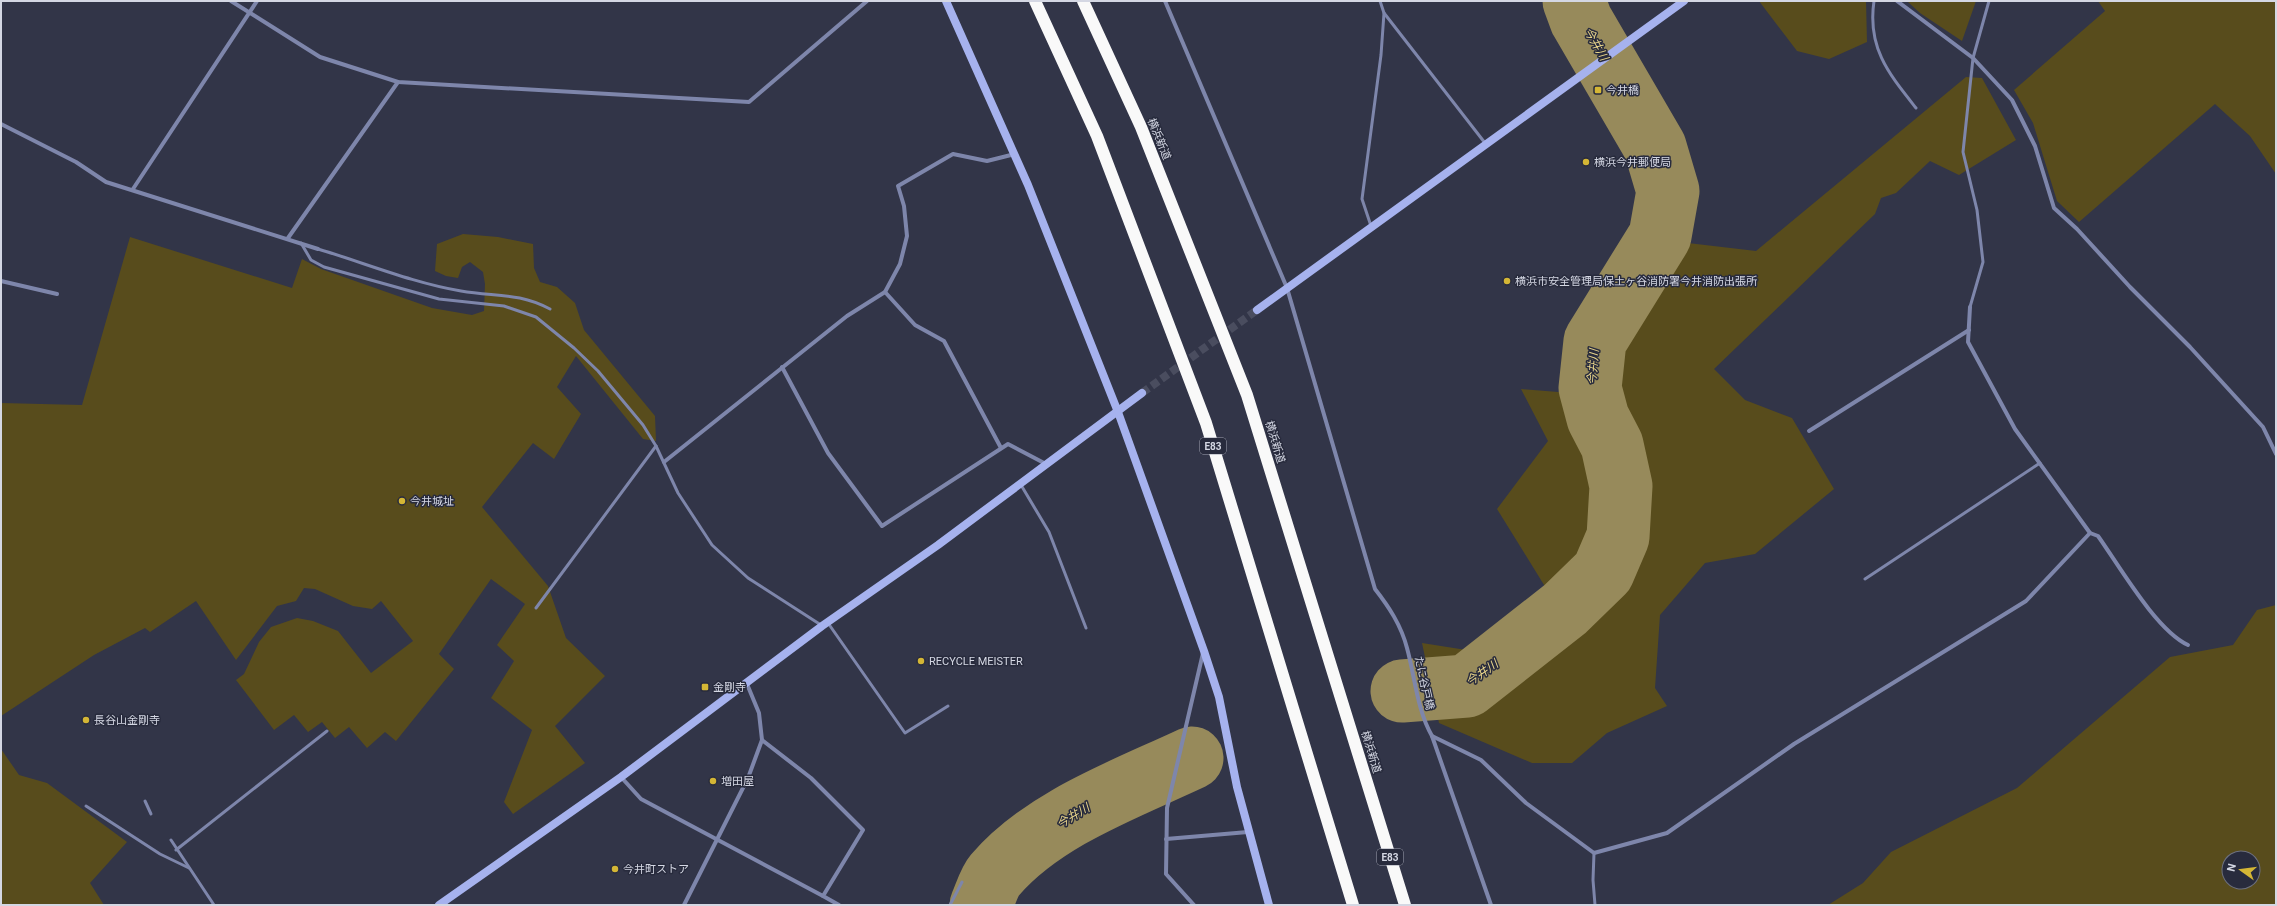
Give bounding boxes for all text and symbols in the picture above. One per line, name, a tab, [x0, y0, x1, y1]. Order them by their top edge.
water label: 今井川	[1581, 25, 1612, 65]
place label: 今井橋	[1606, 84, 1639, 97]
marker: 今井橋	[1593, 85, 1603, 95]
street label: 横浜新道	[1145, 116, 1173, 162]
place label: 横浜今井郵便局	[1594, 156, 1671, 169]
marker: 横浜今井郵便局	[1581, 157, 1591, 167]
place label: 横浜市安全管理局保土ヶ谷消防署今井消防出張所	[1515, 275, 1758, 288]
marker: 横浜市安全管理局保土ヶ谷消防署今井消防出張所	[1502, 276, 1512, 286]
water label: 今井川	[1585, 347, 1601, 385]
street label: 横浜新道	[1262, 419, 1288, 465]
road number: E83	[1200, 438, 1226, 454]
place label: 今井城址	[410, 495, 454, 508]
marker: 今井城址	[397, 496, 407, 506]
place label: RECYCLE MEISTER	[929, 655, 1023, 668]
street label: たに谷戸橋	[1411, 655, 1437, 711]
marker: RECYCLE MEISTER	[916, 656, 926, 666]
water label: 今井川	[1463, 656, 1502, 689]
place label: 金剛寺	[713, 681, 746, 694]
marker: 金剛寺	[700, 682, 710, 692]
place label: 長谷山金剛寺	[94, 714, 160, 727]
marker: 長谷山金剛寺	[81, 715, 91, 725]
street label: 横浜新道	[1358, 729, 1384, 775]
place label: 増田屋	[721, 775, 754, 788]
marker: 増田屋	[708, 776, 718, 786]
water label: 今井川	[1054, 800, 1094, 831]
road number: E83	[1377, 849, 1403, 865]
north arrow	[2221, 850, 2261, 890]
text: N	[2225, 862, 2239, 873]
place label: 今井町ストア	[623, 863, 689, 876]
marker: 今井町ストア	[610, 864, 620, 874]

